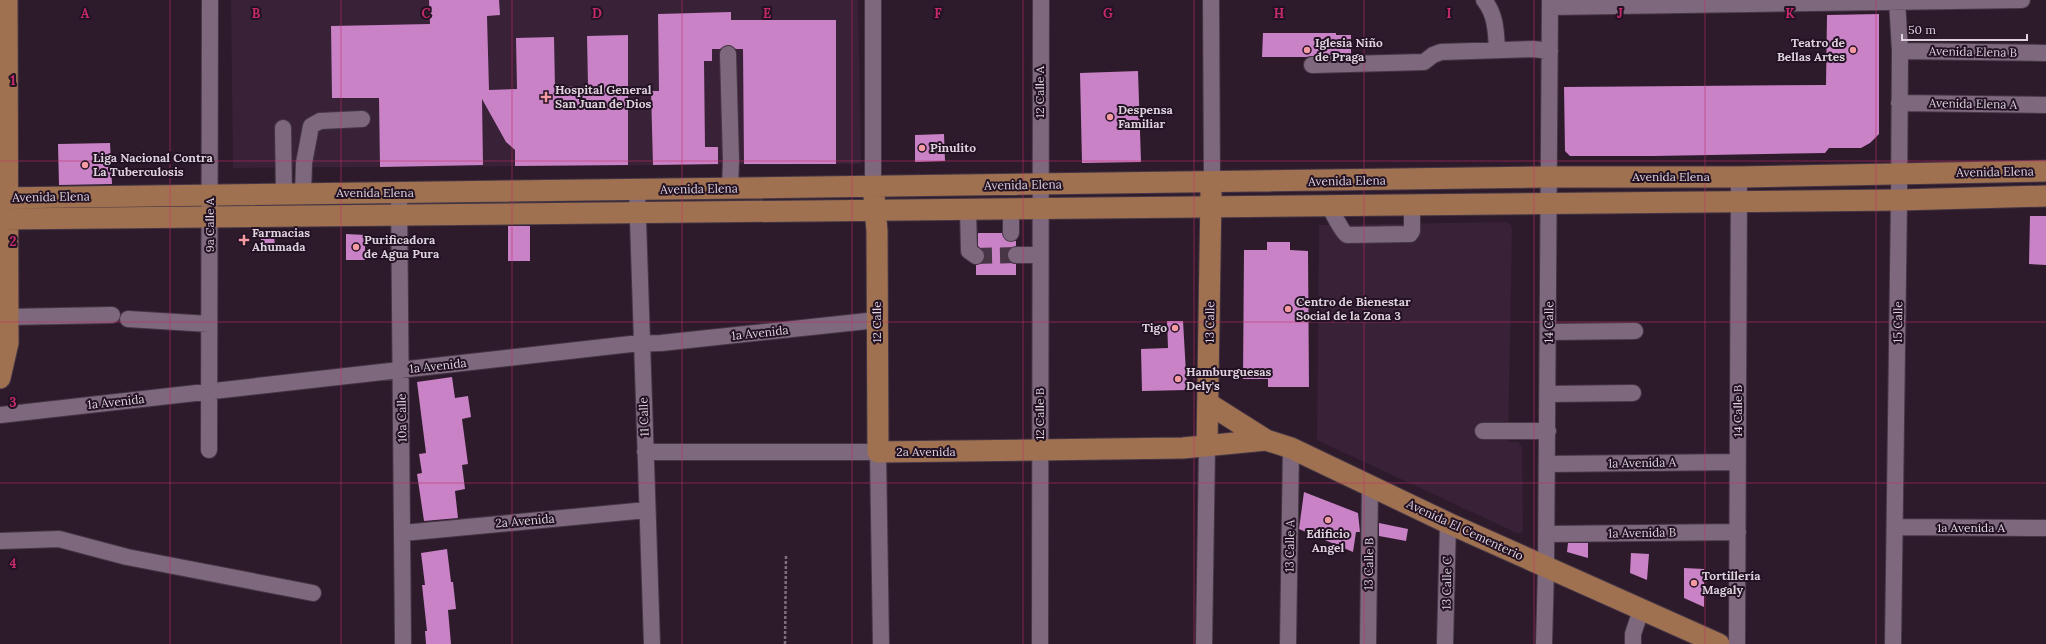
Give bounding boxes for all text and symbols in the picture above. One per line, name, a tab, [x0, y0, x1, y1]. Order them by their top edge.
text: A	[81, 5, 90, 22]
text: B	[252, 5, 261, 22]
text: C	[422, 5, 431, 22]
text: D	[592, 5, 602, 22]
text: E	[763, 5, 771, 22]
text: F	[934, 5, 942, 22]
text: G	[1103, 5, 1113, 22]
text: H	[1274, 5, 1284, 22]
text: I	[1446, 5, 1452, 22]
text: J	[1617, 5, 1623, 22]
text: K	[1785, 5, 1795, 22]
scale bar	[1902, 16, 2027, 42]
text: 50 m	[1908, 22, 1936, 37]
place label: Iglesia Niño de Praga	[1315, 35, 1383, 64]
place label: Teatro de Bellas Artes	[1777, 35, 1846, 64]
street label: Avenida Elena B	[1928, 43, 2017, 60]
marker: Iglesia Niño de Praga	[1302, 45, 1312, 55]
marker: Teatro de Bellas Artes	[1848, 45, 1858, 55]
street label: 12 Calle A	[1032, 65, 1047, 118]
text: 1	[10, 72, 16, 89]
place label: Hospital General San Juan de Dios	[555, 82, 652, 111]
marker: Hospital General San Juan de Dios	[540, 91, 552, 103]
street label: Avenida Elena A	[1928, 95, 2018, 112]
place label: Despensa Familiar	[1118, 102, 1174, 131]
marker: Despensa Familiar	[1105, 112, 1115, 122]
place label: Pinulito	[930, 140, 976, 155]
marker: Pinulito	[917, 143, 927, 153]
place label: Liga Nacional Contra La Tuberculosis	[93, 150, 214, 179]
marker: Liga Nacional Contra La Tuberculosis	[80, 160, 90, 170]
street label: Avenida Elena	[1955, 163, 2034, 180]
street label: Avenida Elena	[1631, 169, 1710, 184]
street label: Avenida Elena	[1307, 172, 1386, 189]
street label: Avenida Elena	[983, 176, 1062, 193]
street label: Avenida Elena	[659, 180, 738, 197]
street label: Avenida Elena	[335, 185, 414, 200]
street label: Avenida Elena	[11, 188, 90, 205]
street label: 9a Calle A	[202, 197, 217, 252]
place label: Farmacias Ahumada	[252, 225, 310, 254]
place label: Purificadora de Agua Pura	[364, 232, 440, 261]
text: 2	[10, 233, 17, 250]
marker: Farmacias Ahumada	[239, 235, 249, 245]
marker: Purificadora de Agua Pura	[351, 242, 361, 252]
place label: Centro de Bienestar Social de la Zona 3	[1296, 294, 1411, 323]
street label: 13 Calle	[1202, 300, 1217, 343]
street label: 12 Calle	[869, 301, 884, 343]
street label: 14 Calle	[1541, 301, 1556, 343]
street label: 15 Calle	[1890, 301, 1905, 343]
marker: Centro de Bienestar Social de la Zona 3	[1283, 304, 1293, 314]
place label: Tigo	[1142, 320, 1167, 335]
street label: 1a Avenida	[731, 322, 789, 343]
marker: Tigo	[1170, 323, 1180, 333]
street label: 1a Avenida	[409, 355, 467, 376]
place label: Hamburguesas Dely's	[1186, 364, 1272, 393]
marker: Hamburguesas Dely's	[1173, 374, 1183, 384]
street label: 14 Calle B	[1730, 385, 1745, 437]
street label: 12 Calle B	[1032, 388, 1047, 440]
street label: 1a Avenida	[87, 391, 145, 412]
street label: 10a Calle	[394, 393, 409, 443]
text: 3	[9, 394, 17, 411]
street label: 11 Calle	[635, 397, 652, 437]
street label: 2a Avenida	[896, 444, 956, 459]
street label: 1a Avenida A	[1608, 454, 1677, 471]
street label: Avenida El Cementerio	[1404, 496, 1526, 563]
street label: 2a Avenida	[495, 510, 555, 531]
marker: Edificio Angel	[1323, 515, 1333, 525]
street label: 13 Calle A	[1282, 519, 1297, 572]
street label: 1a Avenida A	[1937, 520, 2006, 535]
street label: 1a Avenida B	[1608, 524, 1676, 541]
place label: Edificio Angel	[1306, 526, 1350, 555]
street label: 13 Calle B	[1361, 538, 1376, 590]
text: 4	[9, 555, 17, 572]
street label: 13 Calle C	[1439, 556, 1454, 610]
place label: Tortillería Magaly	[1702, 568, 1761, 597]
marker: Tortillería Magaly	[1689, 578, 1699, 588]

